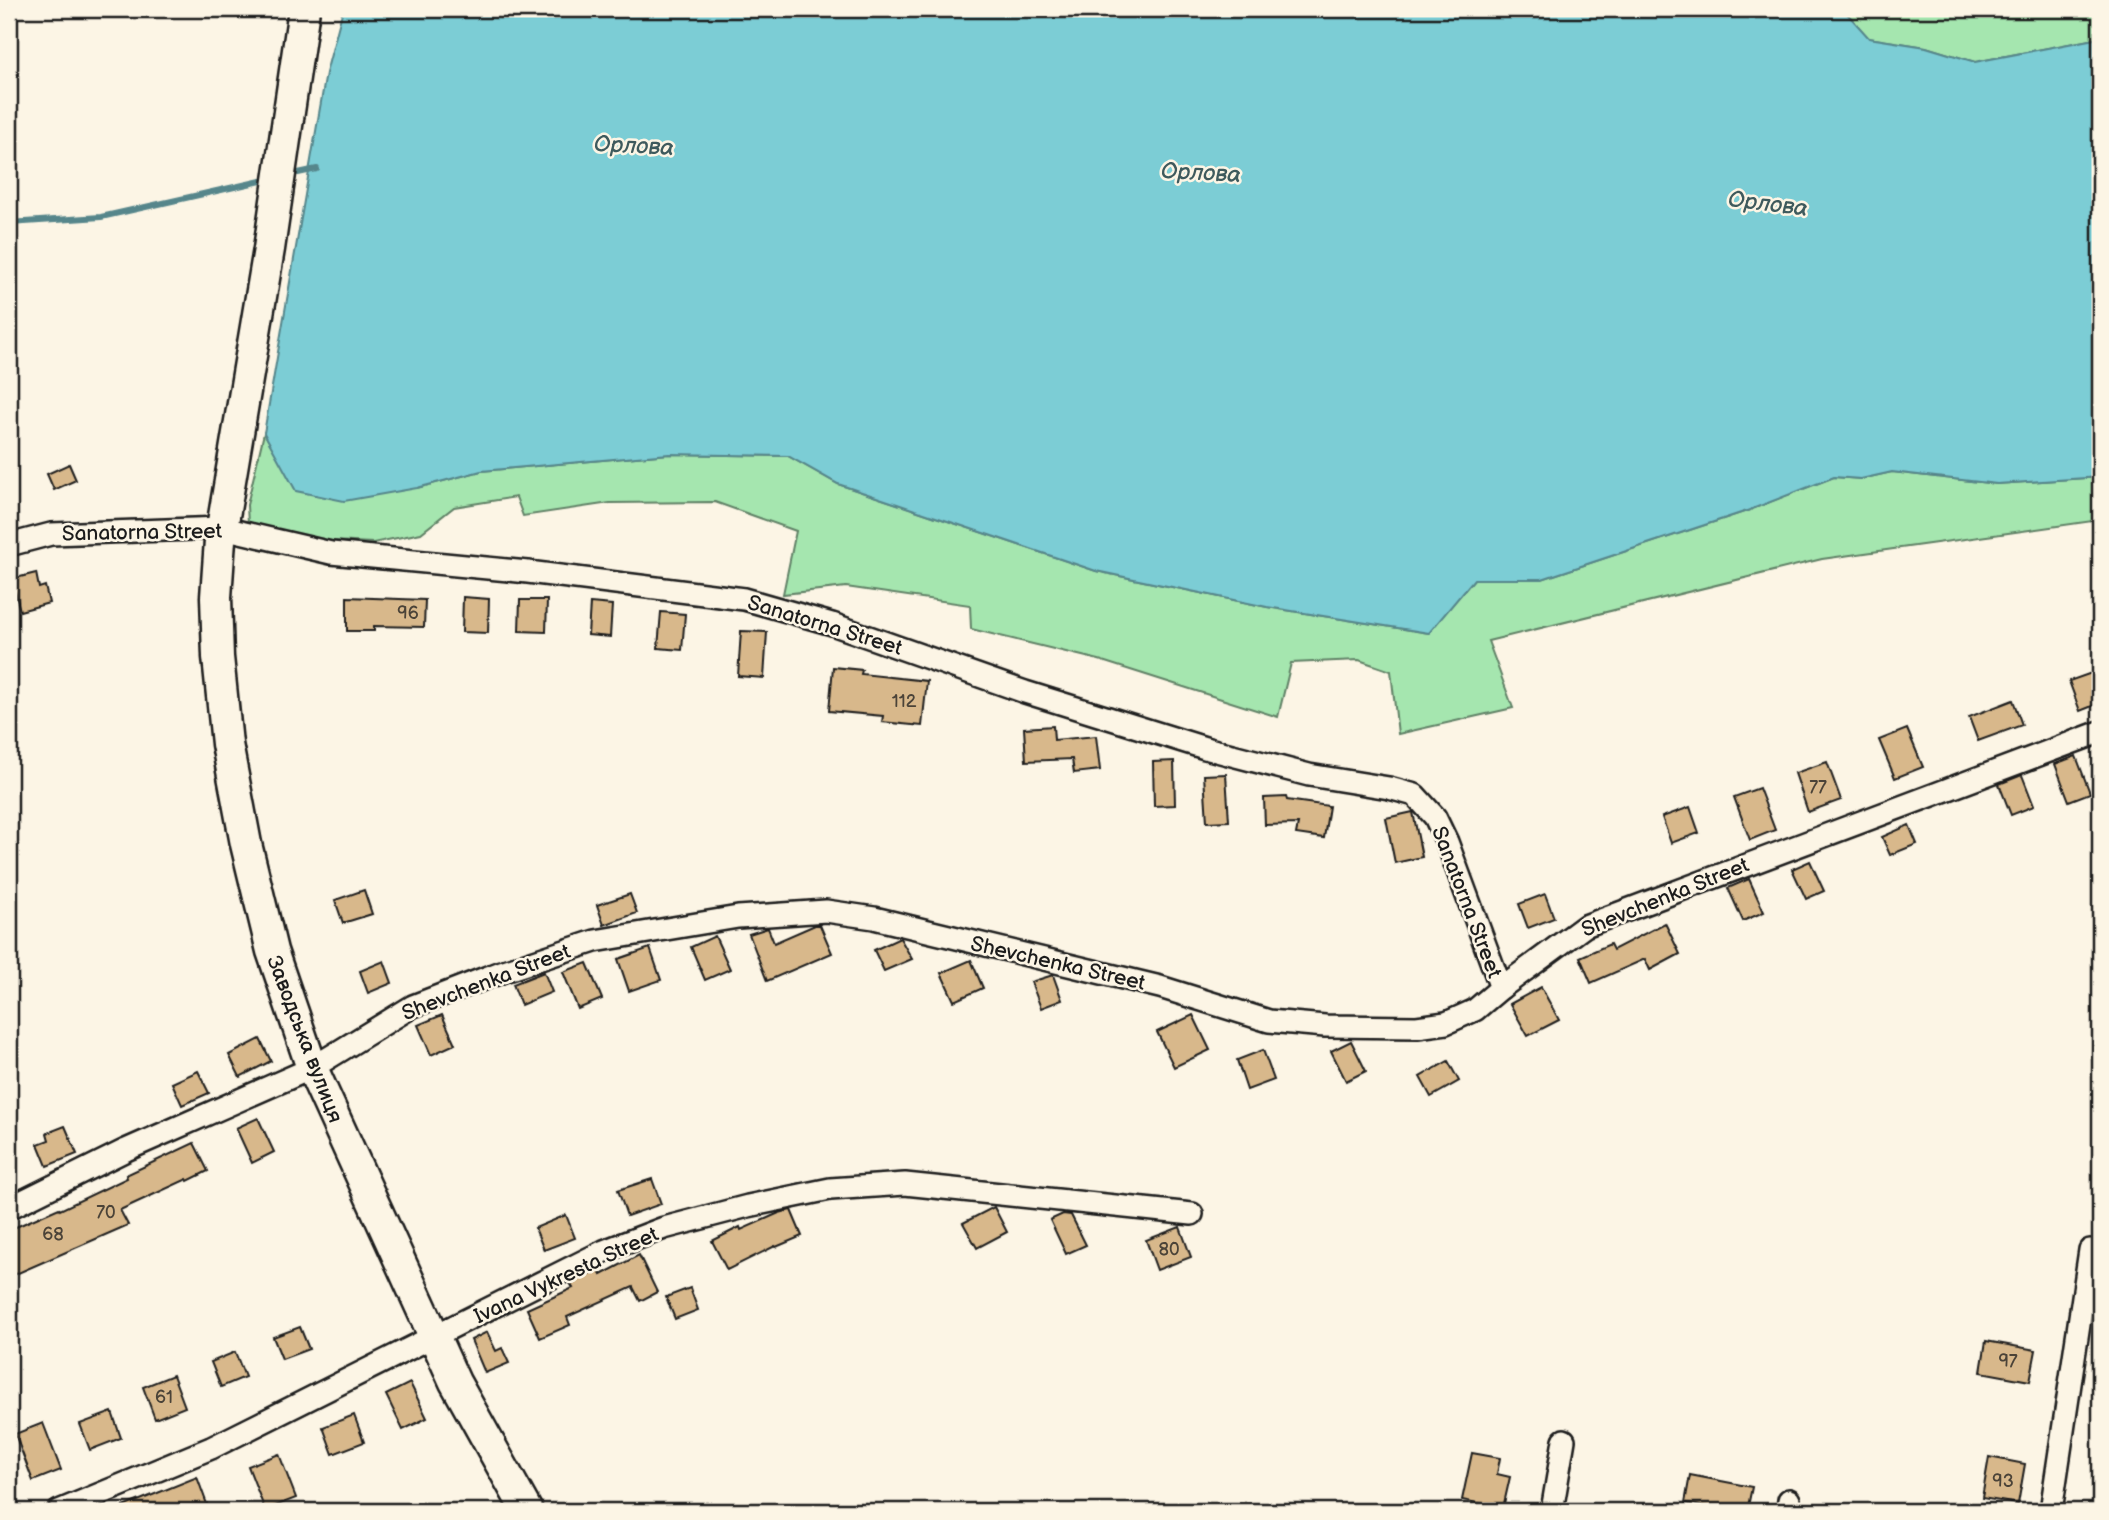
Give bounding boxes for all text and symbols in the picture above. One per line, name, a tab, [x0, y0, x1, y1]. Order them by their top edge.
water label: Орлова	[593, 130, 675, 162]
water label: Орлова	[1160, 157, 1242, 189]
water label: Орлова	[1726, 185, 1809, 223]
street label: Sanatorna Street	[62, 519, 223, 546]
street label: Sanatorna Street	[745, 590, 906, 661]
house number: 96	[397, 603, 419, 624]
house number: 112	[892, 691, 917, 712]
house number: 77	[1809, 777, 1827, 798]
street label: Sanatorna Street	[1426, 823, 1507, 982]
street label: Shevchenka Street	[1578, 852, 1753, 942]
street label: Shevchenka Street	[968, 931, 1148, 996]
street label: Shevchenka Street	[398, 939, 574, 1026]
street label: Заводська вулиця	[261, 952, 348, 1126]
house number: 70	[96, 1202, 116, 1223]
street label: Ivana Vykresta Street	[470, 1222, 663, 1329]
house number: 68	[42, 1224, 64, 1245]
house number: 80	[1158, 1239, 1180, 1260]
house number: 97	[1998, 1351, 2018, 1372]
house number: 61	[155, 1387, 173, 1408]
house number: 93	[1992, 1471, 2014, 1492]

